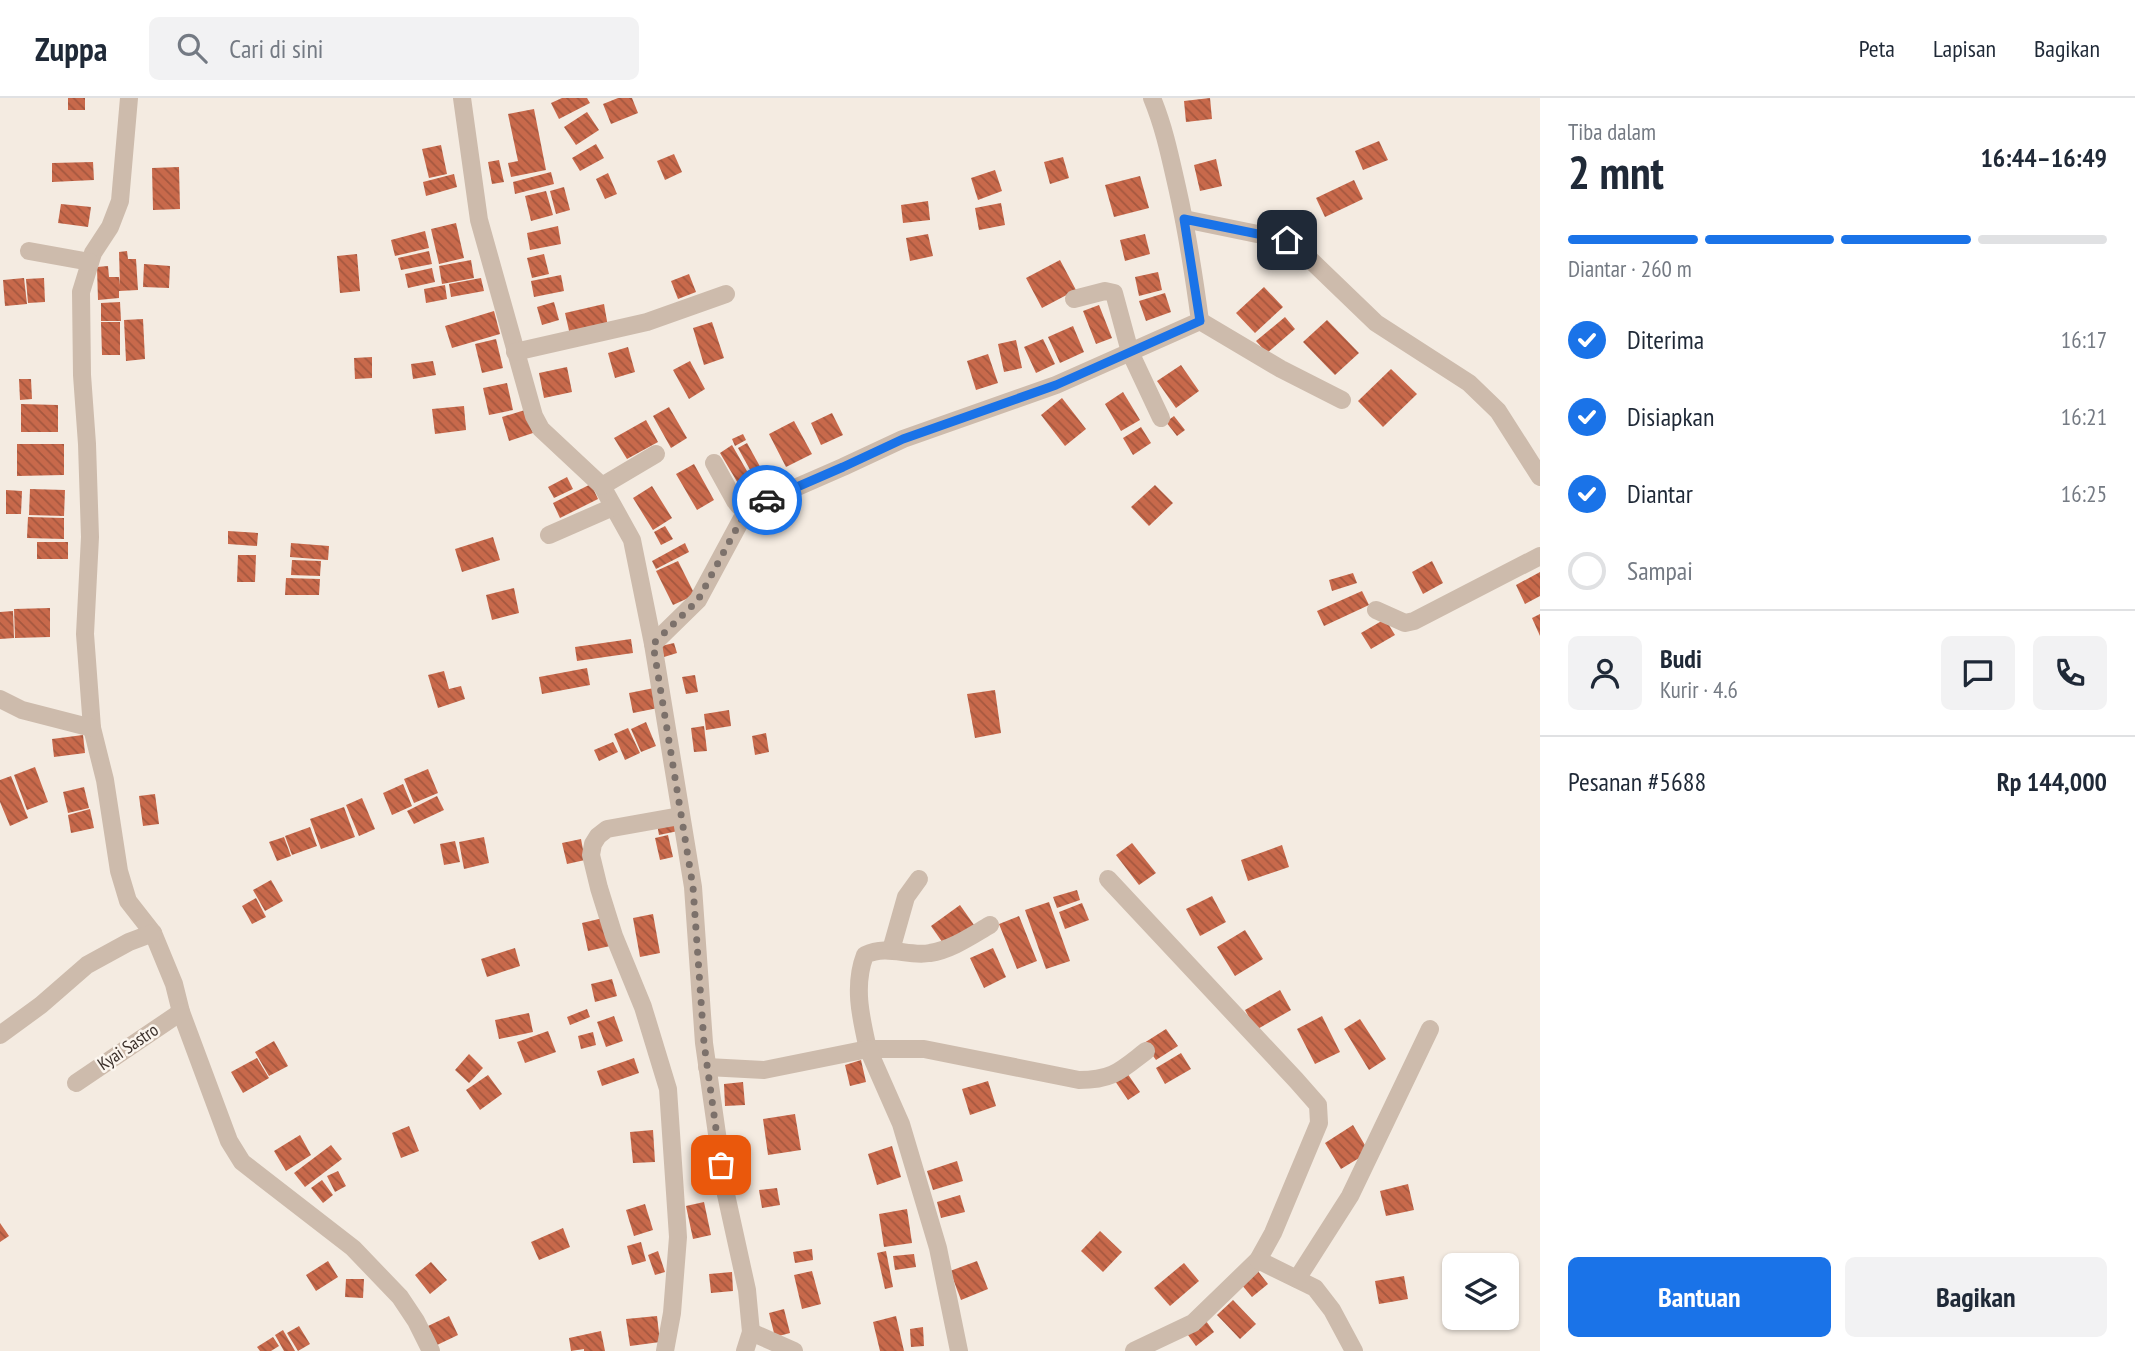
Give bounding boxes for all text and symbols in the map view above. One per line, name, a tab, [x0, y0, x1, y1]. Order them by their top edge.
search box	[149, 17, 639, 80]
text: Zuppa	[35, 27, 107, 70]
icon: search	[173, 29, 211, 67]
text: Cari di sini	[229, 32, 324, 65]
text: Peta	[1859, 33, 1895, 64]
text: Lapisan	[1933, 33, 1996, 64]
text: Bagikan	[2034, 33, 2100, 64]
text: Tiba dalam	[1568, 117, 1656, 146]
text: 16:44–16:49	[1980, 141, 2107, 174]
text: 2 mnt	[1568, 142, 1664, 202]
pin	[1257, 210, 1317, 270]
icon: home	[1268, 221, 1306, 259]
text: Diantar · 260 m	[1568, 254, 1692, 283]
icon: check	[1568, 321, 1606, 359]
text: Diterima	[1627, 323, 1704, 356]
text: 16:17	[2061, 325, 2107, 354]
icon: check	[1568, 398, 1606, 436]
text: Disiapkan	[1627, 400, 1714, 433]
text: 16:21	[2061, 402, 2107, 431]
courier	[732, 465, 802, 535]
icon: check	[1568, 475, 1606, 513]
text: Diantar	[1627, 477, 1693, 510]
text: 16:25	[2061, 479, 2107, 508]
icon: car	[748, 481, 786, 519]
text: Sampai	[1627, 554, 1693, 587]
button: person	[1568, 636, 1642, 710]
button: chat	[1941, 636, 2015, 710]
button: phone	[2033, 636, 2107, 710]
text: Budi	[1660, 642, 1702, 675]
text: Kurir · 4.6	[1660, 675, 1738, 704]
text: Pesanan #5688	[1568, 765, 1706, 798]
text: Rp 144,000	[1997, 765, 2107, 798]
street label: Kyai Sastro	[93, 1018, 163, 1075]
pin	[691, 1135, 751, 1195]
icon: bag	[702, 1146, 740, 1184]
map controls	[1442, 1253, 1519, 1330]
button: layers	[1442, 1253, 1519, 1330]
button: Bantuan	[1568, 1257, 1831, 1337]
button: Bagikan	[1845, 1257, 2107, 1337]

